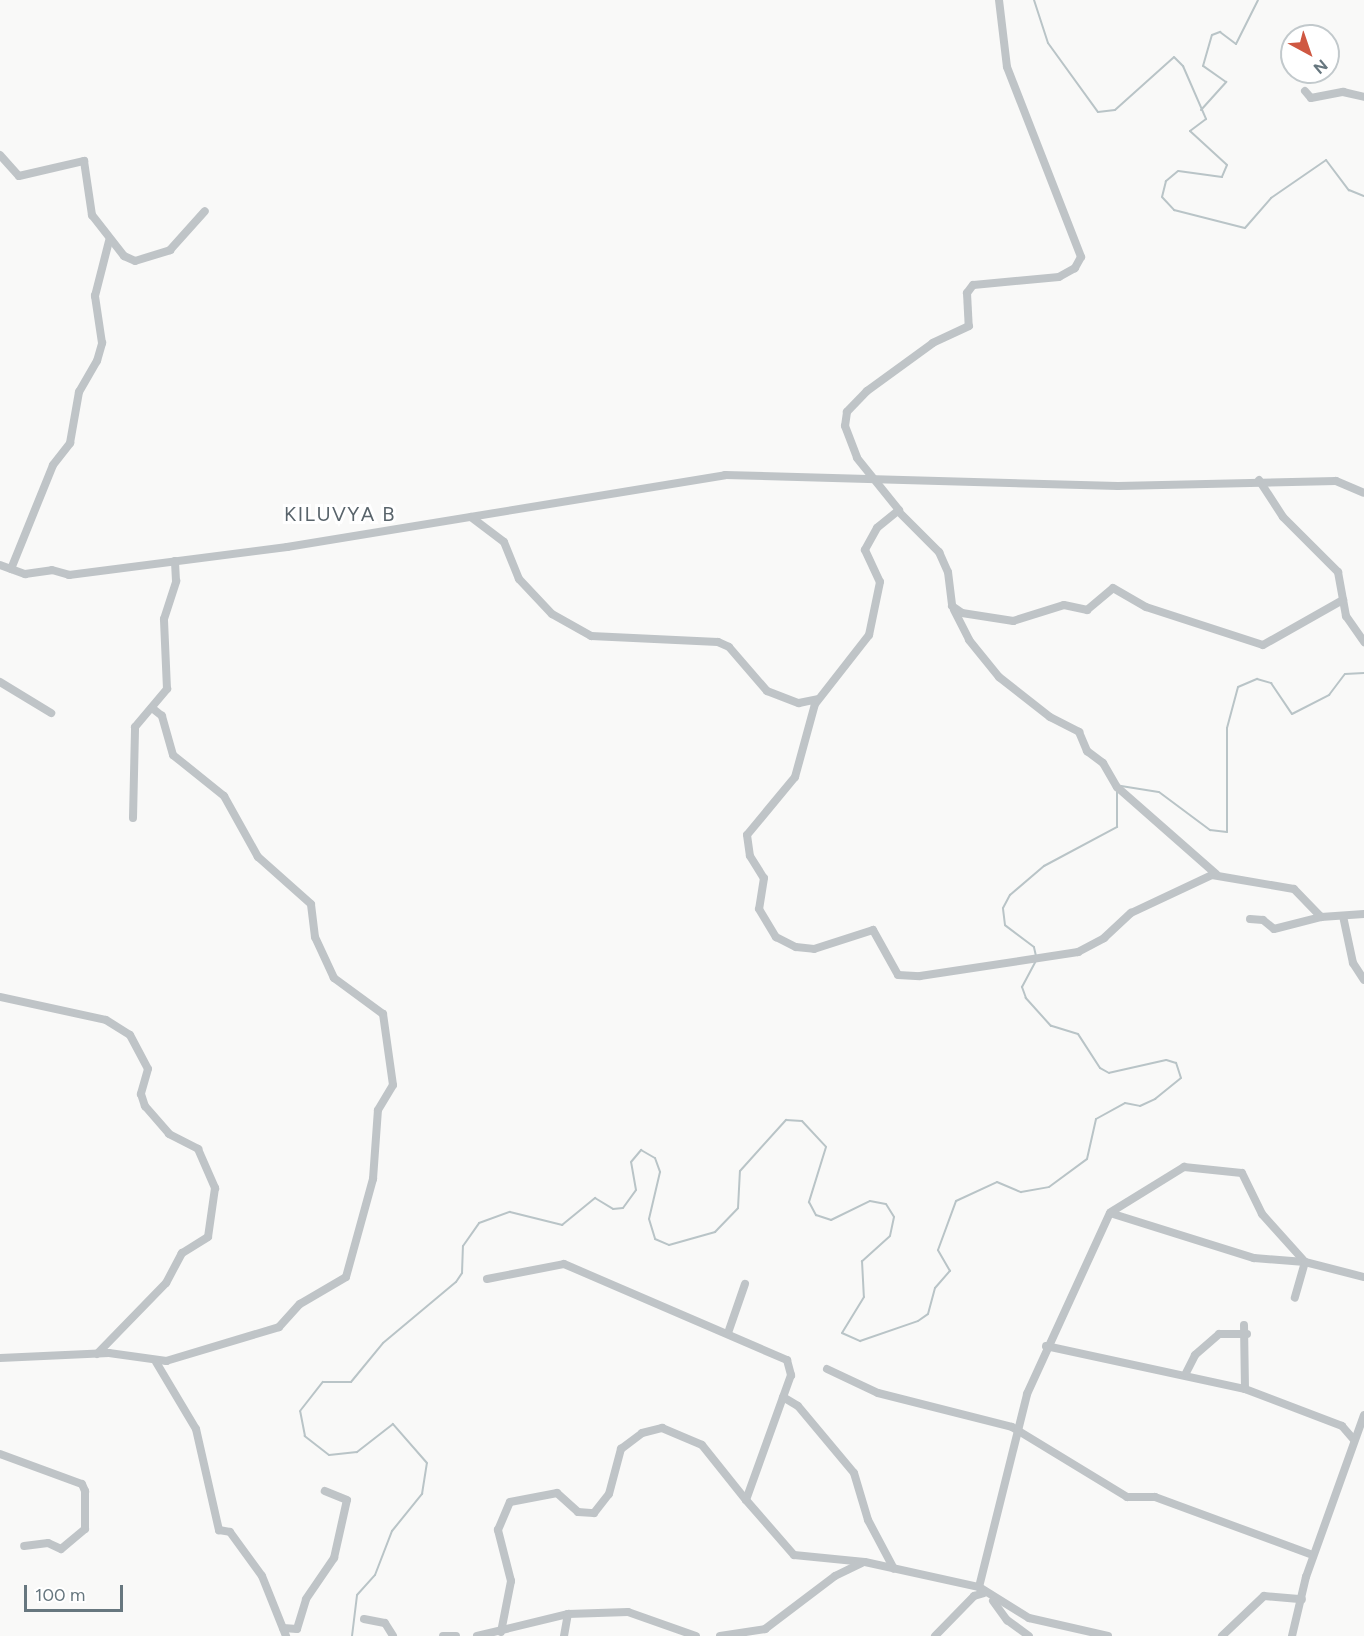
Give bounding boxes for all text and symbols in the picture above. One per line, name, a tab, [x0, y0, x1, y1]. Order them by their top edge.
north arrow	[1280, 24, 1340, 84]
text: N	[1310, 55, 1331, 78]
district label: KILUVYA B	[284, 502, 396, 526]
scale bar	[27, 1573, 126, 1611]
text: 100 m	[35, 1584, 85, 1606]

